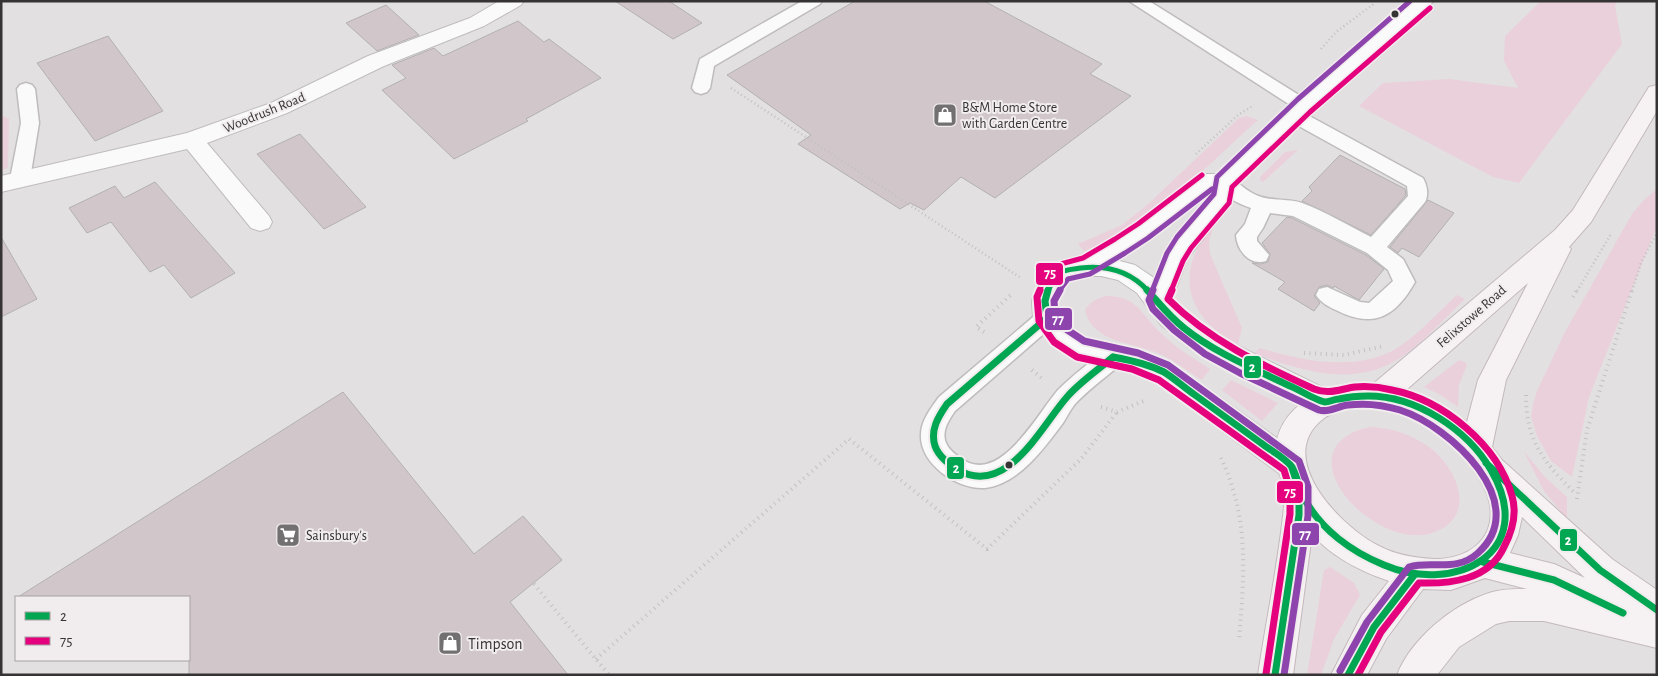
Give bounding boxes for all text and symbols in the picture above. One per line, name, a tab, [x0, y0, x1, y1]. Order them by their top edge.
unlabelled marker	[1390, 9, 1400, 19]
street label: Woodrush Road	[221, 90, 307, 136]
place label: B&M Home Store with Garden Centre	[962, 101, 1067, 131]
shop icon: B&M Home Store with Garden Centre	[932, 102, 958, 128]
line badge: 75	[1035, 262, 1064, 286]
text: 75	[1044, 267, 1056, 281]
street label: Felixstowe Road	[1434, 283, 1509, 351]
line badge: 77	[1044, 307, 1073, 331]
text: 77	[1052, 313, 1064, 327]
line badge: 2	[1243, 355, 1262, 379]
text: 2	[1249, 361, 1256, 375]
line badge: 2	[946, 456, 965, 480]
unlabelled marker	[1004, 460, 1014, 470]
text: 2	[953, 462, 960, 476]
line badge: 75	[1276, 480, 1304, 504]
text: 75	[1284, 486, 1296, 500]
supermarket icon: Sainsbury's	[275, 522, 301, 548]
line badge: 77	[1291, 522, 1320, 546]
text: 77	[1299, 528, 1311, 542]
line badge: 2	[1559, 528, 1578, 552]
place label: Sainsbury's	[306, 529, 367, 543]
text: 2	[1565, 534, 1572, 548]
legend	[15, 596, 190, 661]
text: 2	[60, 609, 67, 624]
shop icon: Timpson	[437, 630, 463, 656]
text: 75	[60, 634, 73, 649]
place label: Timpson	[468, 636, 523, 652]

